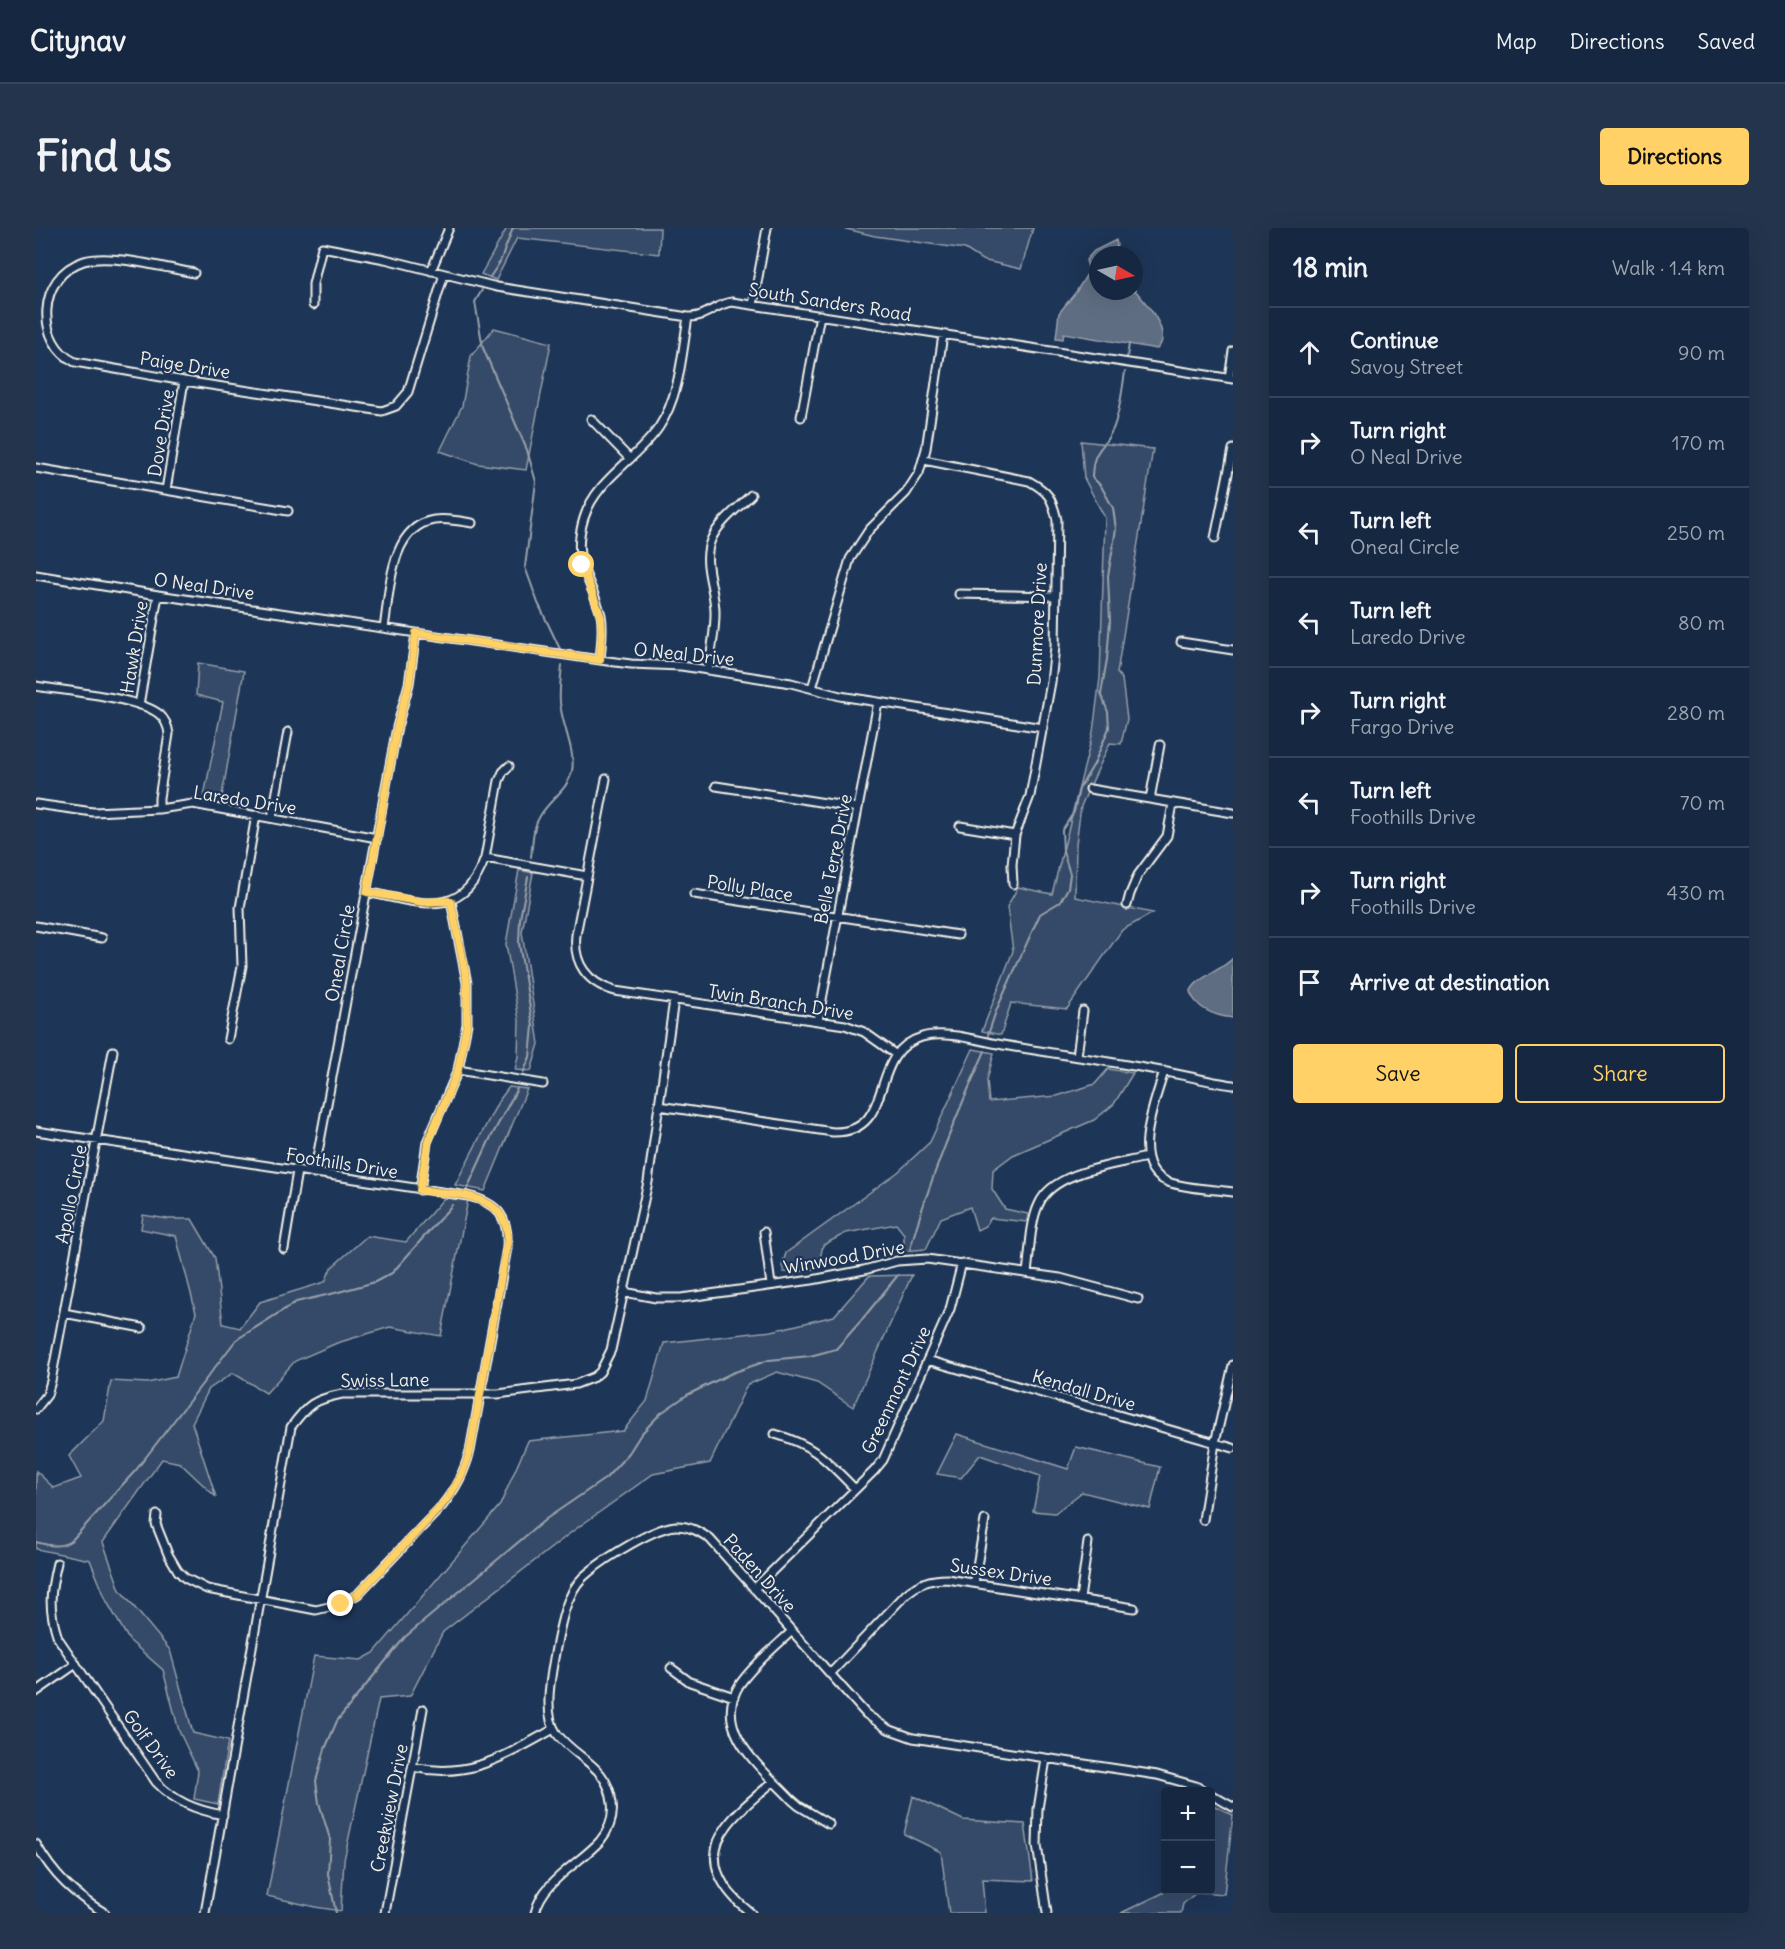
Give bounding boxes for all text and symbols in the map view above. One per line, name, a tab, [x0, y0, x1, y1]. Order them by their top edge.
text: Citynav	[30, 23, 126, 59]
text: Map	[1496, 28, 1537, 55]
text: Directions	[1570, 28, 1664, 55]
text: Saved	[1697, 28, 1755, 55]
button: Directions	[1600, 128, 1749, 185]
text: Find us	[36, 130, 172, 182]
north arrow	[1089, 246, 1143, 300]
text: 18 min	[1293, 251, 1368, 284]
text: Walk · 1.4 km	[1612, 255, 1725, 280]
street label: South Sanders Road	[747, 278, 913, 326]
text: Continue	[1350, 326, 1439, 354]
icon: ahead	[1293, 336, 1326, 369]
text: 90 m	[1678, 340, 1725, 365]
street label: Paige Drive	[138, 347, 232, 383]
text: Savoy Street	[1350, 354, 1463, 379]
street label: Dove Drive	[143, 388, 179, 478]
text: Turn right	[1350, 416, 1446, 444]
icon: right	[1293, 426, 1326, 459]
text: 170 m	[1672, 430, 1725, 455]
text: O Neal Drive	[1350, 444, 1463, 469]
text: Turn left	[1350, 506, 1431, 534]
icon: left	[1293, 516, 1326, 549]
text: 250 m	[1667, 520, 1725, 545]
text: Oneal Circle	[1350, 534, 1460, 559]
route start	[568, 551, 594, 577]
street label: Dunmore Drive	[1022, 562, 1052, 686]
street label: O Neal Drive	[152, 568, 256, 604]
text: Turn left	[1350, 596, 1431, 624]
street label: Hawk Drive	[115, 599, 153, 695]
icon: left	[1293, 606, 1326, 639]
text: 80 m	[1678, 610, 1725, 635]
text: Laredo Drive	[1350, 624, 1466, 649]
street label: O Neal Drive	[632, 637, 736, 671]
text: Turn right	[1350, 686, 1446, 714]
icon: right	[1293, 696, 1326, 729]
text: 280 m	[1667, 700, 1725, 725]
text: Fargo Drive	[1350, 714, 1454, 739]
text: Turn left	[1350, 776, 1431, 804]
street label: Laredo Drive	[192, 781, 298, 819]
icon: left	[1293, 786, 1326, 819]
text: 70 m	[1680, 790, 1725, 815]
street label: Belle Terre Drive	[809, 792, 857, 926]
text: Foothills Drive	[1350, 804, 1476, 829]
text: Turn right	[1350, 866, 1446, 894]
street label: Polly Place	[705, 870, 795, 906]
icon: right	[1293, 876, 1326, 909]
text: 430 m	[1667, 880, 1725, 905]
text: Foothills Drive	[1350, 894, 1476, 919]
street label: Oneal Circle	[320, 902, 360, 1004]
icon: arrive	[1293, 966, 1326, 999]
text: Arrive at destination	[1350, 968, 1550, 996]
street label: Twin Branch Drive	[706, 979, 856, 1025]
button: Save	[1293, 1044, 1503, 1103]
button: Share	[1515, 1044, 1725, 1103]
street label: Apollo Circle	[50, 1143, 92, 1245]
street label: Foothills Drive	[284, 1143, 400, 1183]
street label: Winwood Drive	[782, 1235, 906, 1279]
street label: Greenmont Drive	[856, 1322, 936, 1458]
street label: Kendall Drive	[1030, 1364, 1138, 1416]
street label: Swiss Lane	[340, 1368, 430, 1392]
street label: Paden Drive	[719, 1529, 801, 1617]
street label: Sussex Drive	[949, 1553, 1053, 1591]
route end	[327, 1590, 353, 1616]
street label: Golf Drive	[118, 1705, 184, 1783]
street label: Creekview Drive	[365, 1742, 413, 1874]
map controls	[1161, 1787, 1215, 1895]
button: +	[1161, 1787, 1215, 1841]
button: −	[1161, 1841, 1215, 1895]

